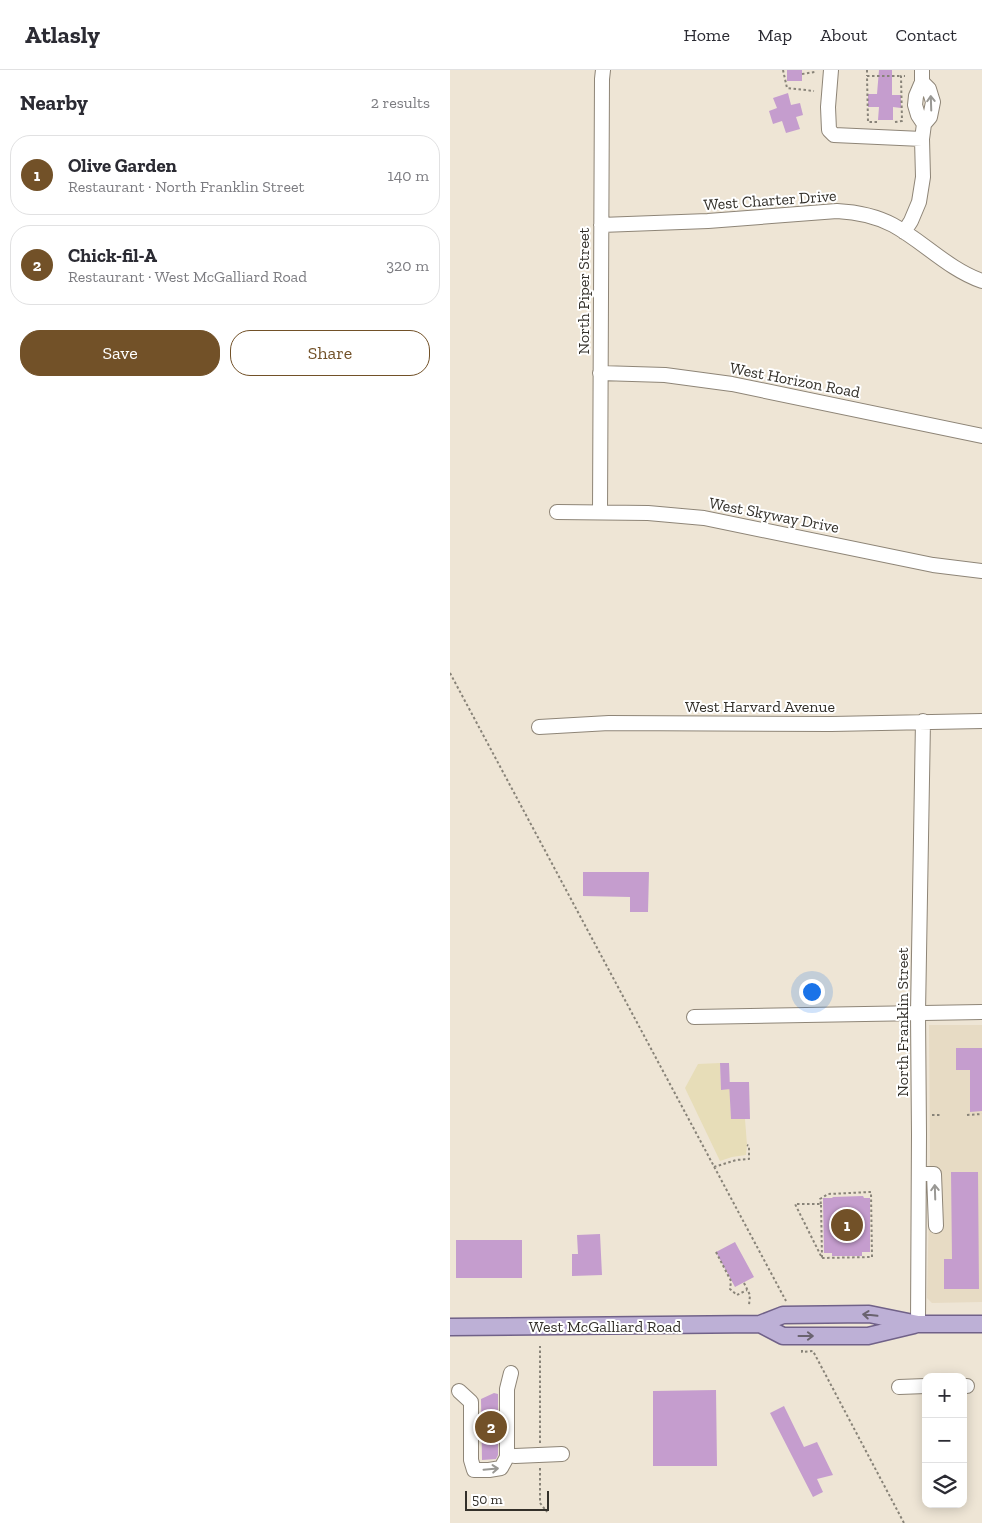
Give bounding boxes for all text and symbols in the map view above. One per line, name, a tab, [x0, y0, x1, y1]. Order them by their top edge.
text: Atlasly	[25, 20, 100, 49]
text: Home	[683, 24, 730, 46]
text: Map	[758, 24, 792, 46]
text: About	[820, 24, 867, 46]
text: Contact	[895, 24, 957, 46]
text: Nearby	[20, 90, 88, 115]
text: 2 results	[371, 93, 430, 112]
one-way arrow	[926, 95, 935, 111]
text: Olive Garden	[68, 154, 177, 177]
text: 1	[34, 166, 40, 185]
text: 140 m	[388, 166, 429, 185]
text: Restaurant · North Franklin Street	[68, 177, 304, 196]
street label: West Charter Drive	[703, 186, 837, 214]
street label: North Piper Street	[574, 227, 593, 355]
text: Chick-fil-A	[68, 244, 157, 267]
text: 2	[33, 256, 41, 275]
text: 320 m	[386, 256, 429, 275]
text: Restaurant · West McGalliard Road	[68, 267, 307, 286]
button: Save	[20, 330, 220, 376]
button: Share	[230, 330, 430, 376]
street label: West Horizon Road	[728, 358, 862, 402]
street label: West Skyway Drive	[707, 493, 841, 537]
street label: West Harvard Avenue	[685, 697, 835, 716]
street label: North Franklin Street	[893, 947, 912, 1097]
your location	[799, 979, 825, 1005]
one-way arrow	[930, 1185, 940, 1201]
pin: 1	[831, 1206, 863, 1244]
one-way arrow	[863, 1310, 879, 1320]
street label: West McGalliard Road	[529, 1317, 681, 1336]
one-way arrow	[798, 1331, 814, 1341]
map controls	[922, 1373, 967, 1508]
button: +	[922, 1373, 967, 1418]
pin: 2	[475, 1408, 507, 1446]
button: −	[922, 1418, 967, 1463]
button: layers	[922, 1463, 967, 1508]
one-way arrow	[483, 1464, 499, 1474]
scale bar	[465, 1488, 549, 1511]
text: 50 m	[472, 1491, 503, 1508]

